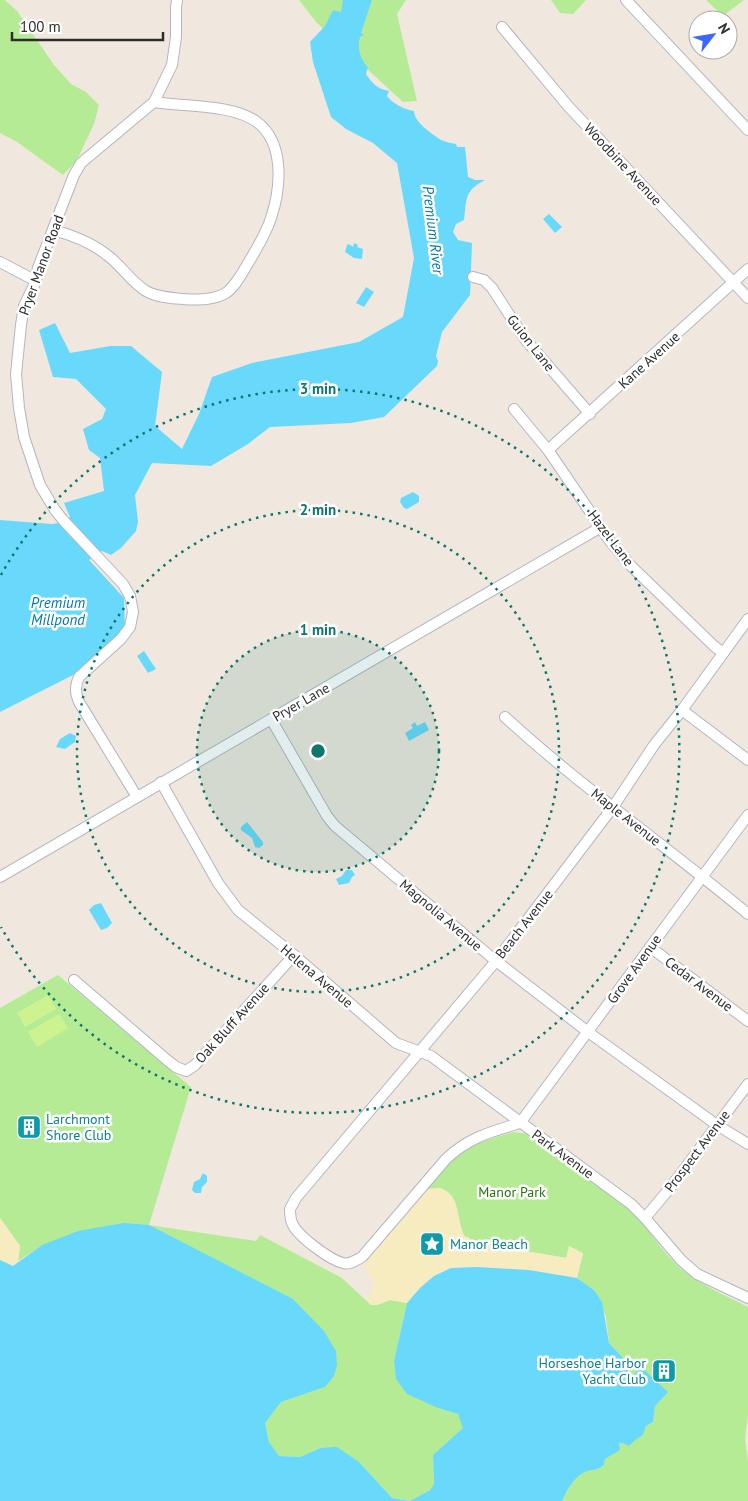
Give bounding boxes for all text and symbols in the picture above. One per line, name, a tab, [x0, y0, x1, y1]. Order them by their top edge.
scale bar	[12, 10, 164, 42]
north arrow	[688, 10, 738, 60]
text: 100 m	[20, 17, 61, 36]
text: N	[714, 20, 734, 37]
street label: Woodbine Avenue	[580, 119, 666, 209]
water label: Premium River	[419, 185, 448, 276]
street label: Pryer Manor Road	[15, 212, 67, 318]
street label: Guion Lane	[503, 311, 559, 375]
street label: Kane Avenue	[614, 328, 684, 392]
text: 3 min	[300, 379, 336, 398]
text: 2 min	[300, 500, 336, 519]
street label: Hazel Lane	[584, 506, 638, 570]
water label: Premium Millpond	[31, 593, 85, 629]
text: 1 min	[300, 620, 336, 639]
street label: Pryer Lane	[269, 679, 333, 725]
centre of rings	[309, 742, 327, 760]
street label: Maple Avenue	[587, 784, 665, 850]
street label: Magnolia Avenue	[396, 875, 486, 955]
street label: Beach Avenue	[491, 886, 557, 962]
street label: Grove Avenue	[603, 931, 665, 1007]
street label: Helena Avenue	[277, 940, 357, 1012]
street label: Cedar Avenue	[661, 952, 737, 1016]
street label: Oak Bluff Avenue	[191, 979, 273, 1067]
street label: Prospect Avenue	[660, 1106, 734, 1196]
place label: Larchmont Shore Club	[46, 1110, 111, 1144]
building icon: Larchmont Shore Club	[16, 1114, 42, 1140]
street label: Park Avenue	[528, 1125, 598, 1183]
park label: Manor Park	[478, 1183, 546, 1201]
place icon: Manor Beach	[419, 1231, 445, 1257]
place label: Manor Beach	[450, 1235, 528, 1253]
place label: Horseshoe Harbor Yacht Club	[538, 1354, 646, 1388]
building icon: Horseshoe Harbor Yacht Club	[651, 1358, 677, 1384]

